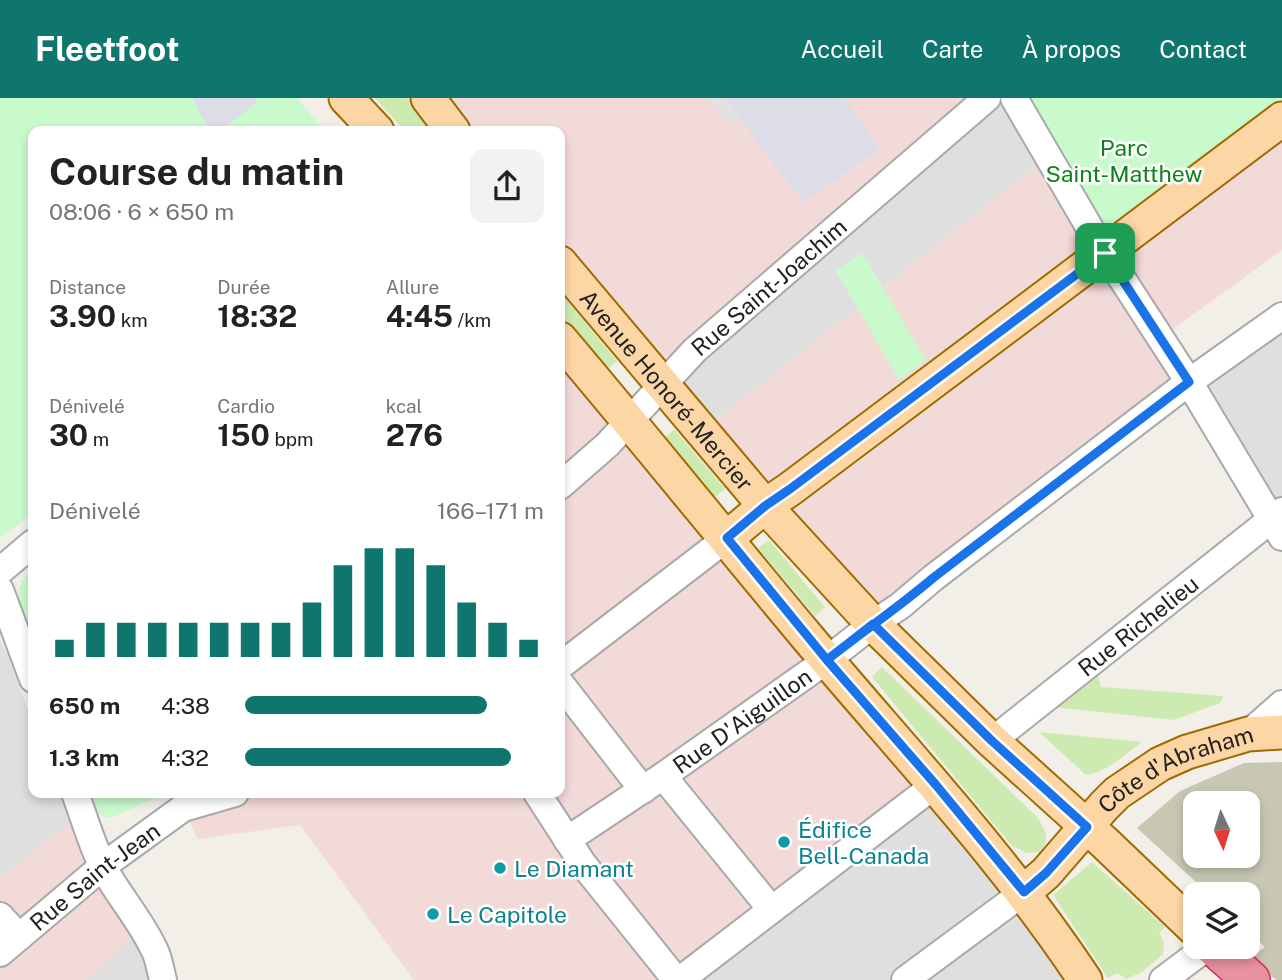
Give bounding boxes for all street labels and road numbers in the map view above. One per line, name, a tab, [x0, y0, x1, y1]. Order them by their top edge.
street label: Rue Saint-Joachim	[685, 212, 852, 361]
street label: Avenue Honoré-Mercier	[575, 284, 759, 496]
street label: Rue Richelieu	[1072, 570, 1203, 681]
street label: Rue D'Aiguillon	[667, 662, 816, 778]
street label: Côte d'Abraham	[1092, 720, 1256, 818]
street label: Rue Saint-Jean	[24, 816, 165, 936]

